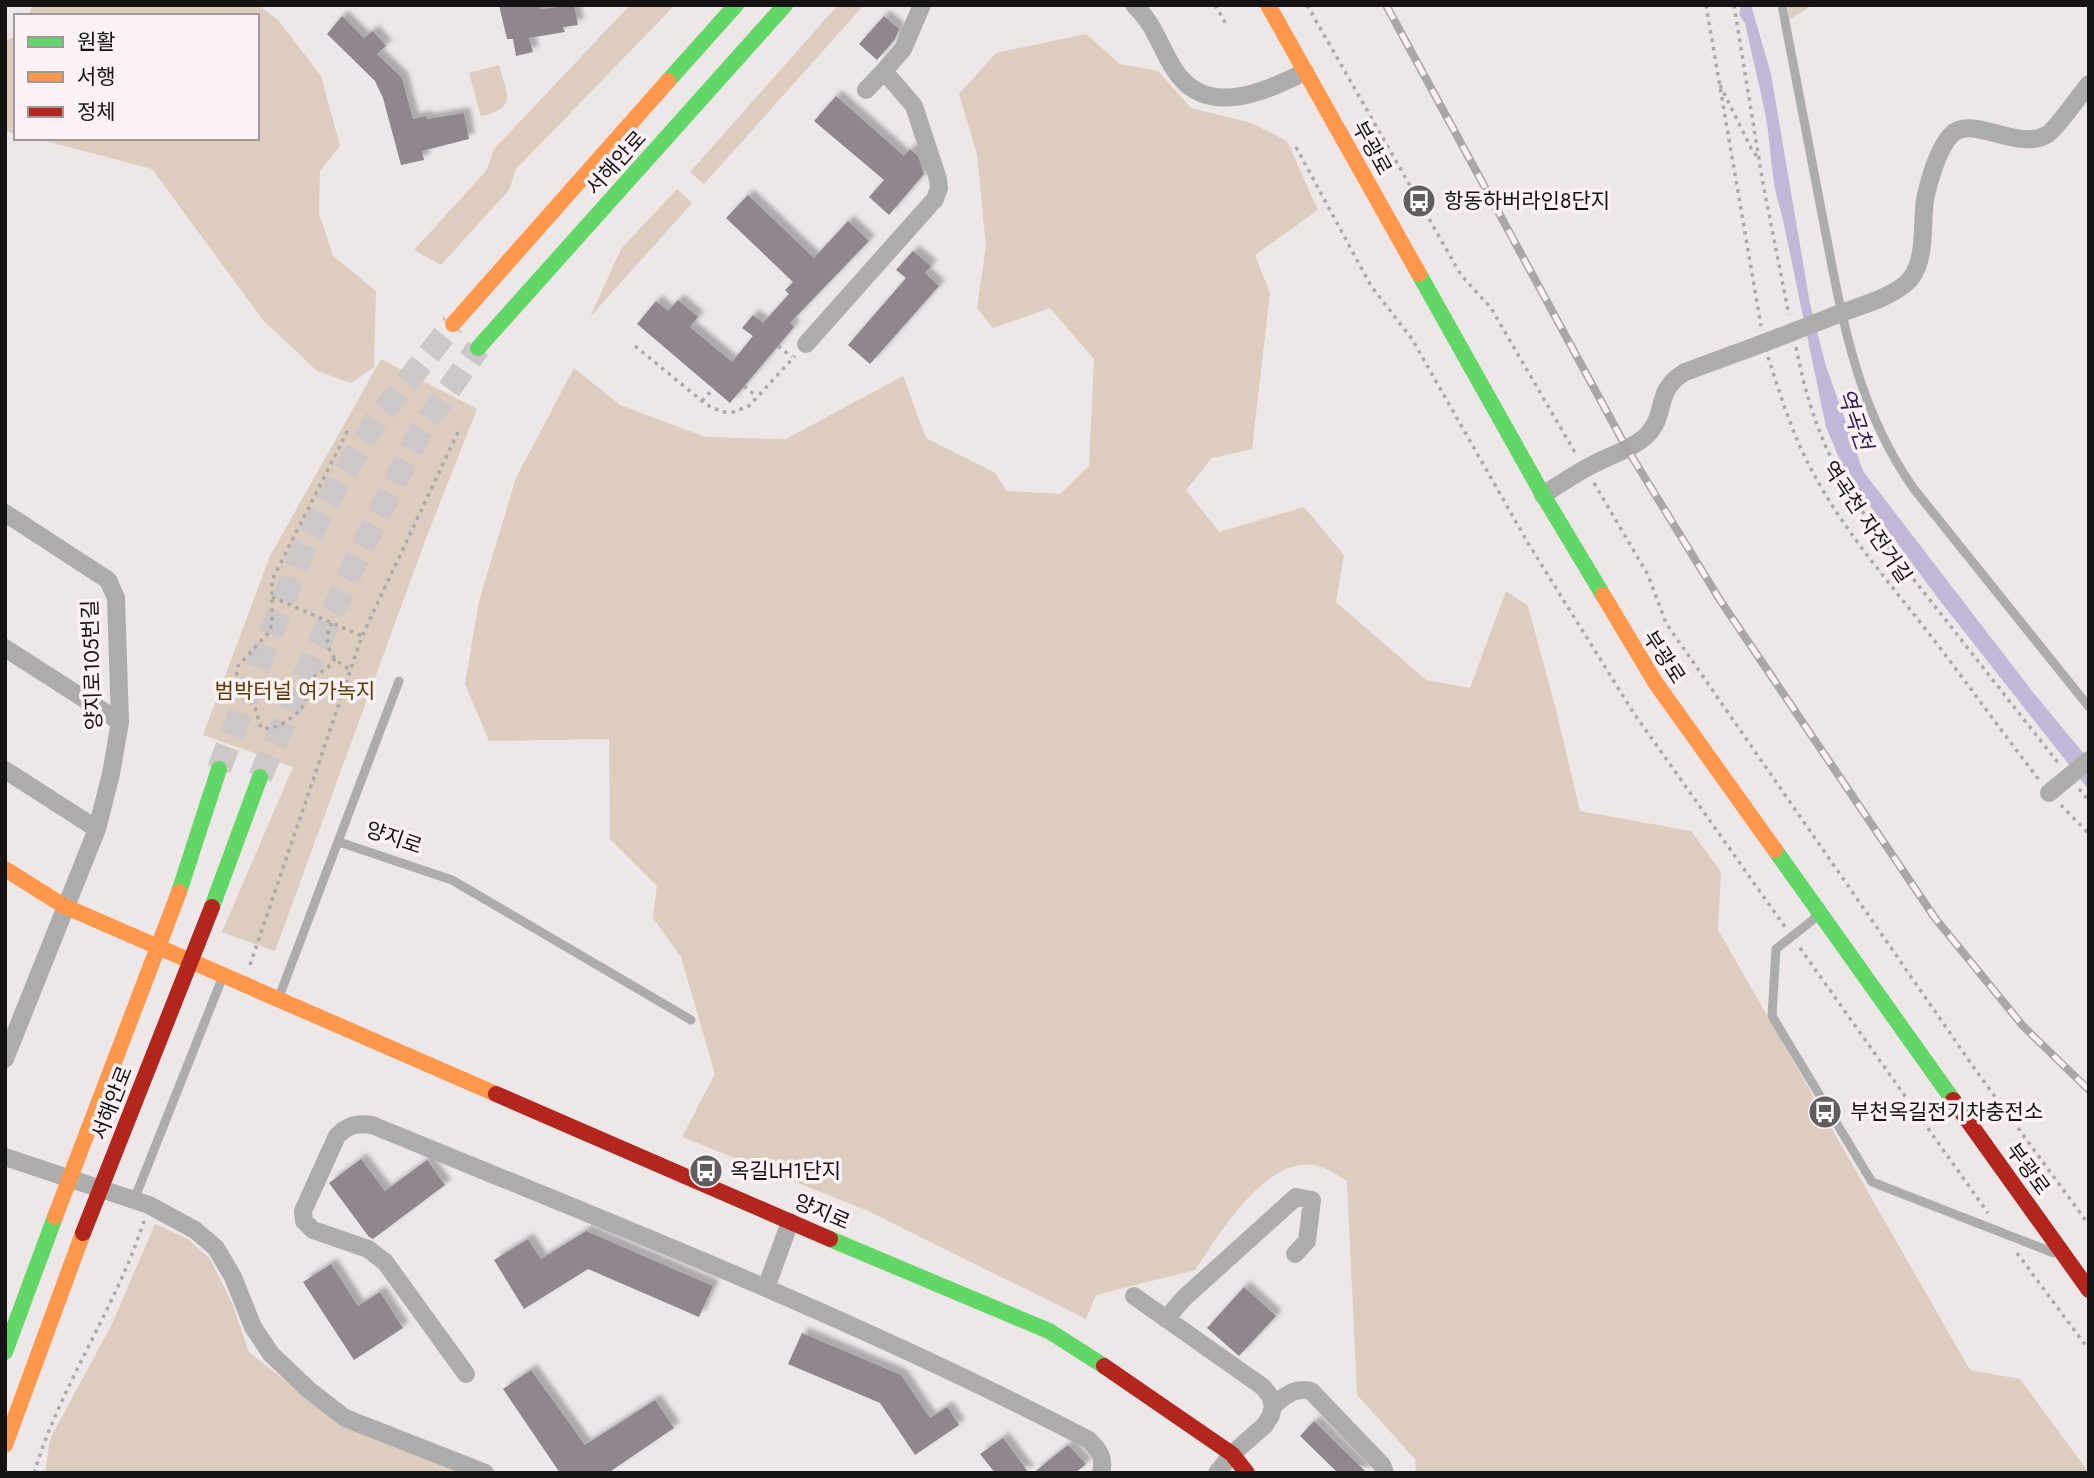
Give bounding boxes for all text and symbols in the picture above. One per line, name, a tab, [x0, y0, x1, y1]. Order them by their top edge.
legend	[14, 14, 259, 140]
text: 원활	[77, 27, 116, 57]
text: 서행	[77, 62, 116, 92]
text: 정체	[77, 97, 116, 127]
street label: 부광로	[1345, 115, 1399, 181]
street label: 서해안로	[579, 124, 653, 202]
bus stop icon: 항동하버라인8단지	[1400, 182, 1438, 220]
place label: 항동하버라인8단지	[1444, 186, 1610, 216]
water label: 역곡천	[1829, 383, 1882, 457]
street label: 역곡천 자전거길	[1815, 455, 1919, 589]
street label: 양지로105번길	[75, 599, 109, 731]
street label: 부광로	[1636, 625, 1692, 689]
park label: 범박터널 여가녹지	[215, 676, 375, 706]
street label: 양지로	[362, 814, 426, 862]
street label: 서해안로	[84, 1062, 140, 1144]
bus stop icon: 부천옥길전기차충전소	[1806, 1093, 1844, 1131]
place label: 부천옥길전기차충전소	[1850, 1097, 2043, 1127]
street label: 부광로	[1999, 1137, 2057, 1201]
bus stop icon: 옥길LH1단지	[687, 1152, 725, 1190]
place label: 옥길LH1단지	[730, 1156, 841, 1186]
street label: 양지로	[789, 1187, 855, 1237]

